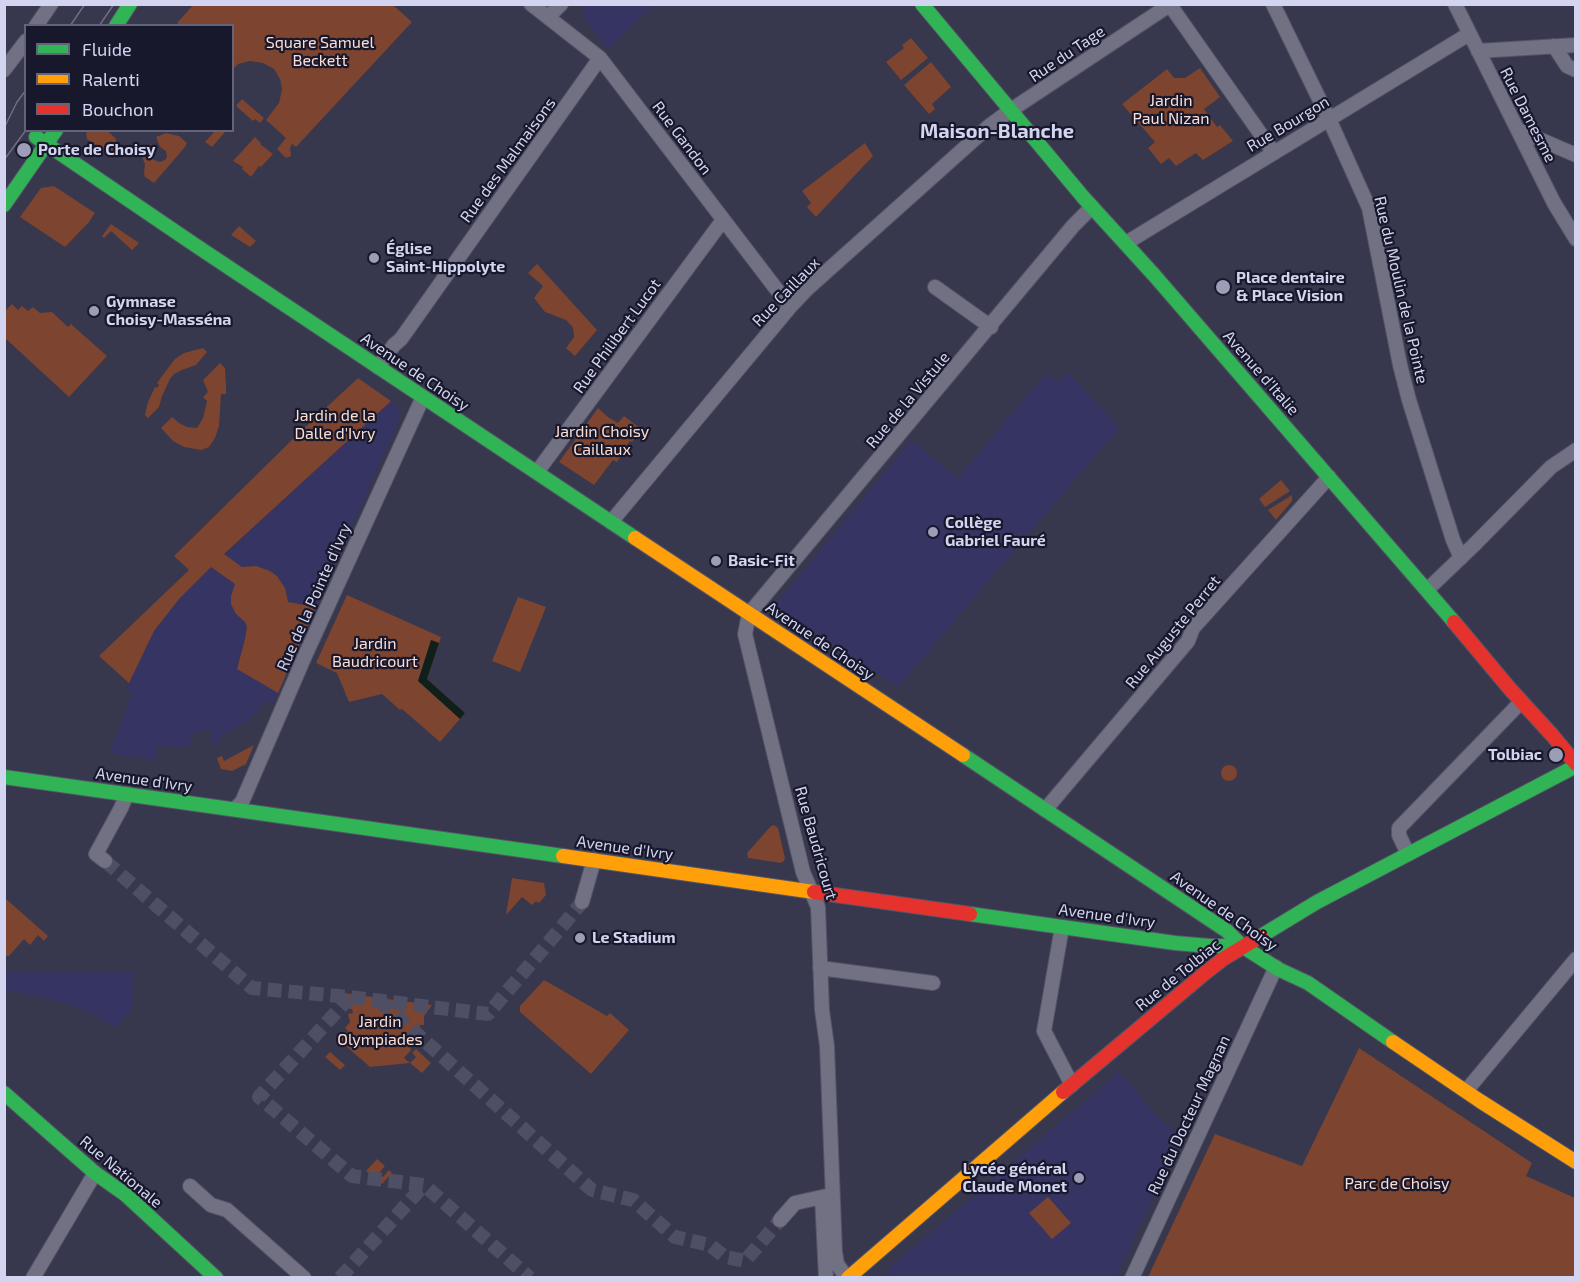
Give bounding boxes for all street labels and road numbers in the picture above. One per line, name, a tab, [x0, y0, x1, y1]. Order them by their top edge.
street label: Rue du Tage	[1026, 22, 1108, 86]
street label: Rue Damesme	[1496, 64, 1560, 166]
street label: Rue Bourgon	[1243, 92, 1333, 156]
street label: Rue des Malmaisons	[456, 94, 560, 226]
street label: Rue Gandon	[648, 98, 716, 178]
street label: Rue du Moulin de la Pointe	[1370, 194, 1432, 386]
street label: Rue Caillaux	[748, 253, 824, 331]
street label: Rue Philibert Lucot	[569, 275, 665, 397]
street label: Avenue d'Italie	[1219, 327, 1303, 419]
street label: Avenue de Choisy	[357, 329, 473, 415]
street label: Rue de la Vistule	[862, 348, 954, 452]
street label: Rue de la Pointe d'Ivry	[273, 520, 355, 674]
street label: Rue Auguste Perret	[1122, 572, 1224, 692]
street label: Avenue de Choisy	[762, 598, 878, 684]
street label: Avenue d'Ivry	[95, 764, 193, 796]
street label: Rue Baudricourt	[791, 784, 841, 902]
street label: Avenue d'Ivry	[576, 832, 674, 864]
street label: Avenue de Choisy	[1167, 867, 1281, 955]
street label: Avenue d'Ivry	[1058, 900, 1156, 932]
street label: Rue de Tolbiac	[1132, 935, 1224, 1015]
street label: Rue du Docteur Magnan	[1144, 1032, 1234, 1198]
street label: Rue Nationale	[76, 1132, 166, 1212]

